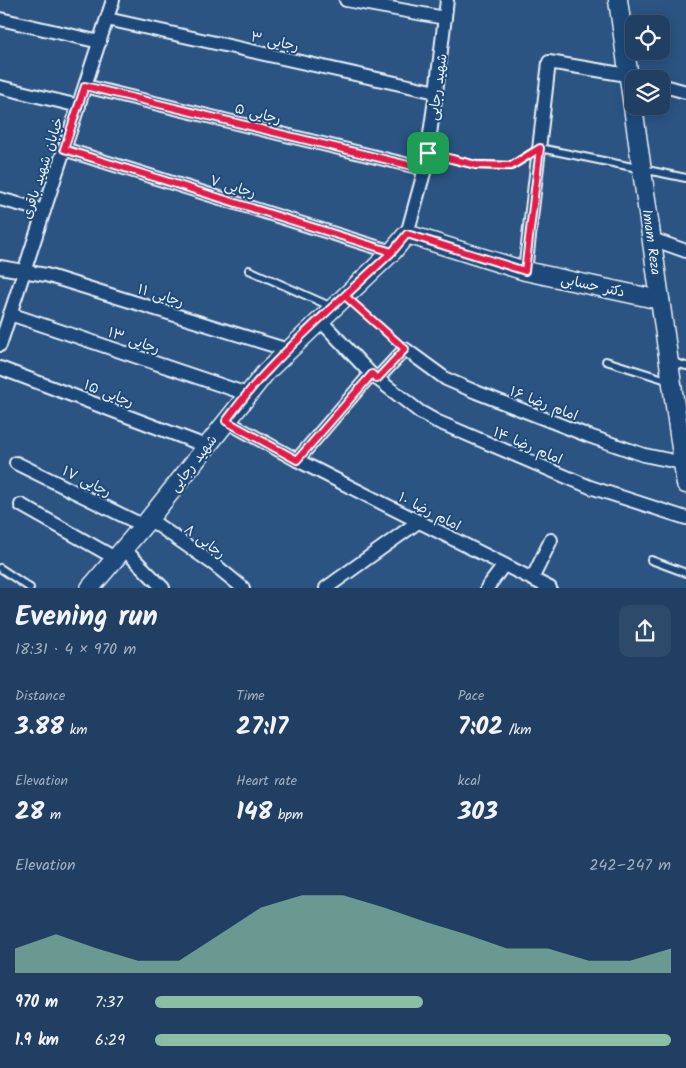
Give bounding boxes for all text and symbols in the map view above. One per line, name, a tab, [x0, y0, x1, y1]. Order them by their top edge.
map controls	[625, 15, 670, 115]
button: locate	[625, 15, 670, 60]
street label: رجایی ۳	[249, 26, 301, 58]
street label: شهید رجایی	[422, 52, 454, 122]
button: layers	[625, 70, 670, 115]
street label: رجایی ۵	[232, 98, 283, 130]
street label: خیابان شهید باقری	[16, 114, 70, 222]
pin	[407, 132, 449, 174]
icon: arrive	[414, 139, 442, 167]
street label: رجایی ۷	[207, 170, 258, 204]
street label: Imam Reza	[636, 208, 666, 276]
street label: دکتر حسابی	[559, 268, 627, 303]
street label: رجایی ۱۱	[135, 278, 187, 313]
street label: رجایی ۱۳	[105, 322, 163, 360]
street label: رجایی ۱۵	[80, 374, 137, 414]
street label: امام رضا ۱۶	[506, 381, 581, 427]
street label: امام رضا ۱۴	[489, 421, 566, 470]
street label: شهید رجایی	[164, 430, 223, 497]
street label: رجایی ۱۷	[58, 461, 115, 503]
street label: امام رضا ۱۰	[394, 487, 465, 537]
street label: رجایی ۸	[179, 519, 230, 565]
text: Evening run	[15, 595, 158, 640]
button: share	[619, 605, 671, 657]
text: 18:31 · 4 × 970 m	[15, 637, 136, 662]
text: Distance	[15, 685, 65, 707]
text: Time	[236, 685, 265, 707]
text: Pace	[458, 685, 484, 707]
text: 3.88	[15, 707, 64, 747]
text: 27:17	[236, 707, 288, 747]
text: 7:02	[458, 707, 503, 747]
text: km	[64, 719, 87, 741]
text: /km	[503, 719, 531, 741]
text: Elevation	[15, 770, 68, 792]
text: Heart rate	[236, 770, 297, 792]
text: kcal	[458, 770, 480, 792]
text: 28	[15, 792, 44, 832]
text: 148	[236, 792, 272, 832]
text: 303	[458, 792, 498, 832]
text: m	[44, 804, 61, 826]
text: bpm	[272, 804, 303, 826]
text: Elevation	[15, 853, 76, 878]
text: 242–247 m	[589, 853, 671, 878]
text: 970 m	[15, 990, 58, 1015]
text: 7:37	[95, 990, 123, 1015]
text: 1.9 km	[15, 1028, 59, 1053]
text: 6:29	[95, 1028, 125, 1053]

